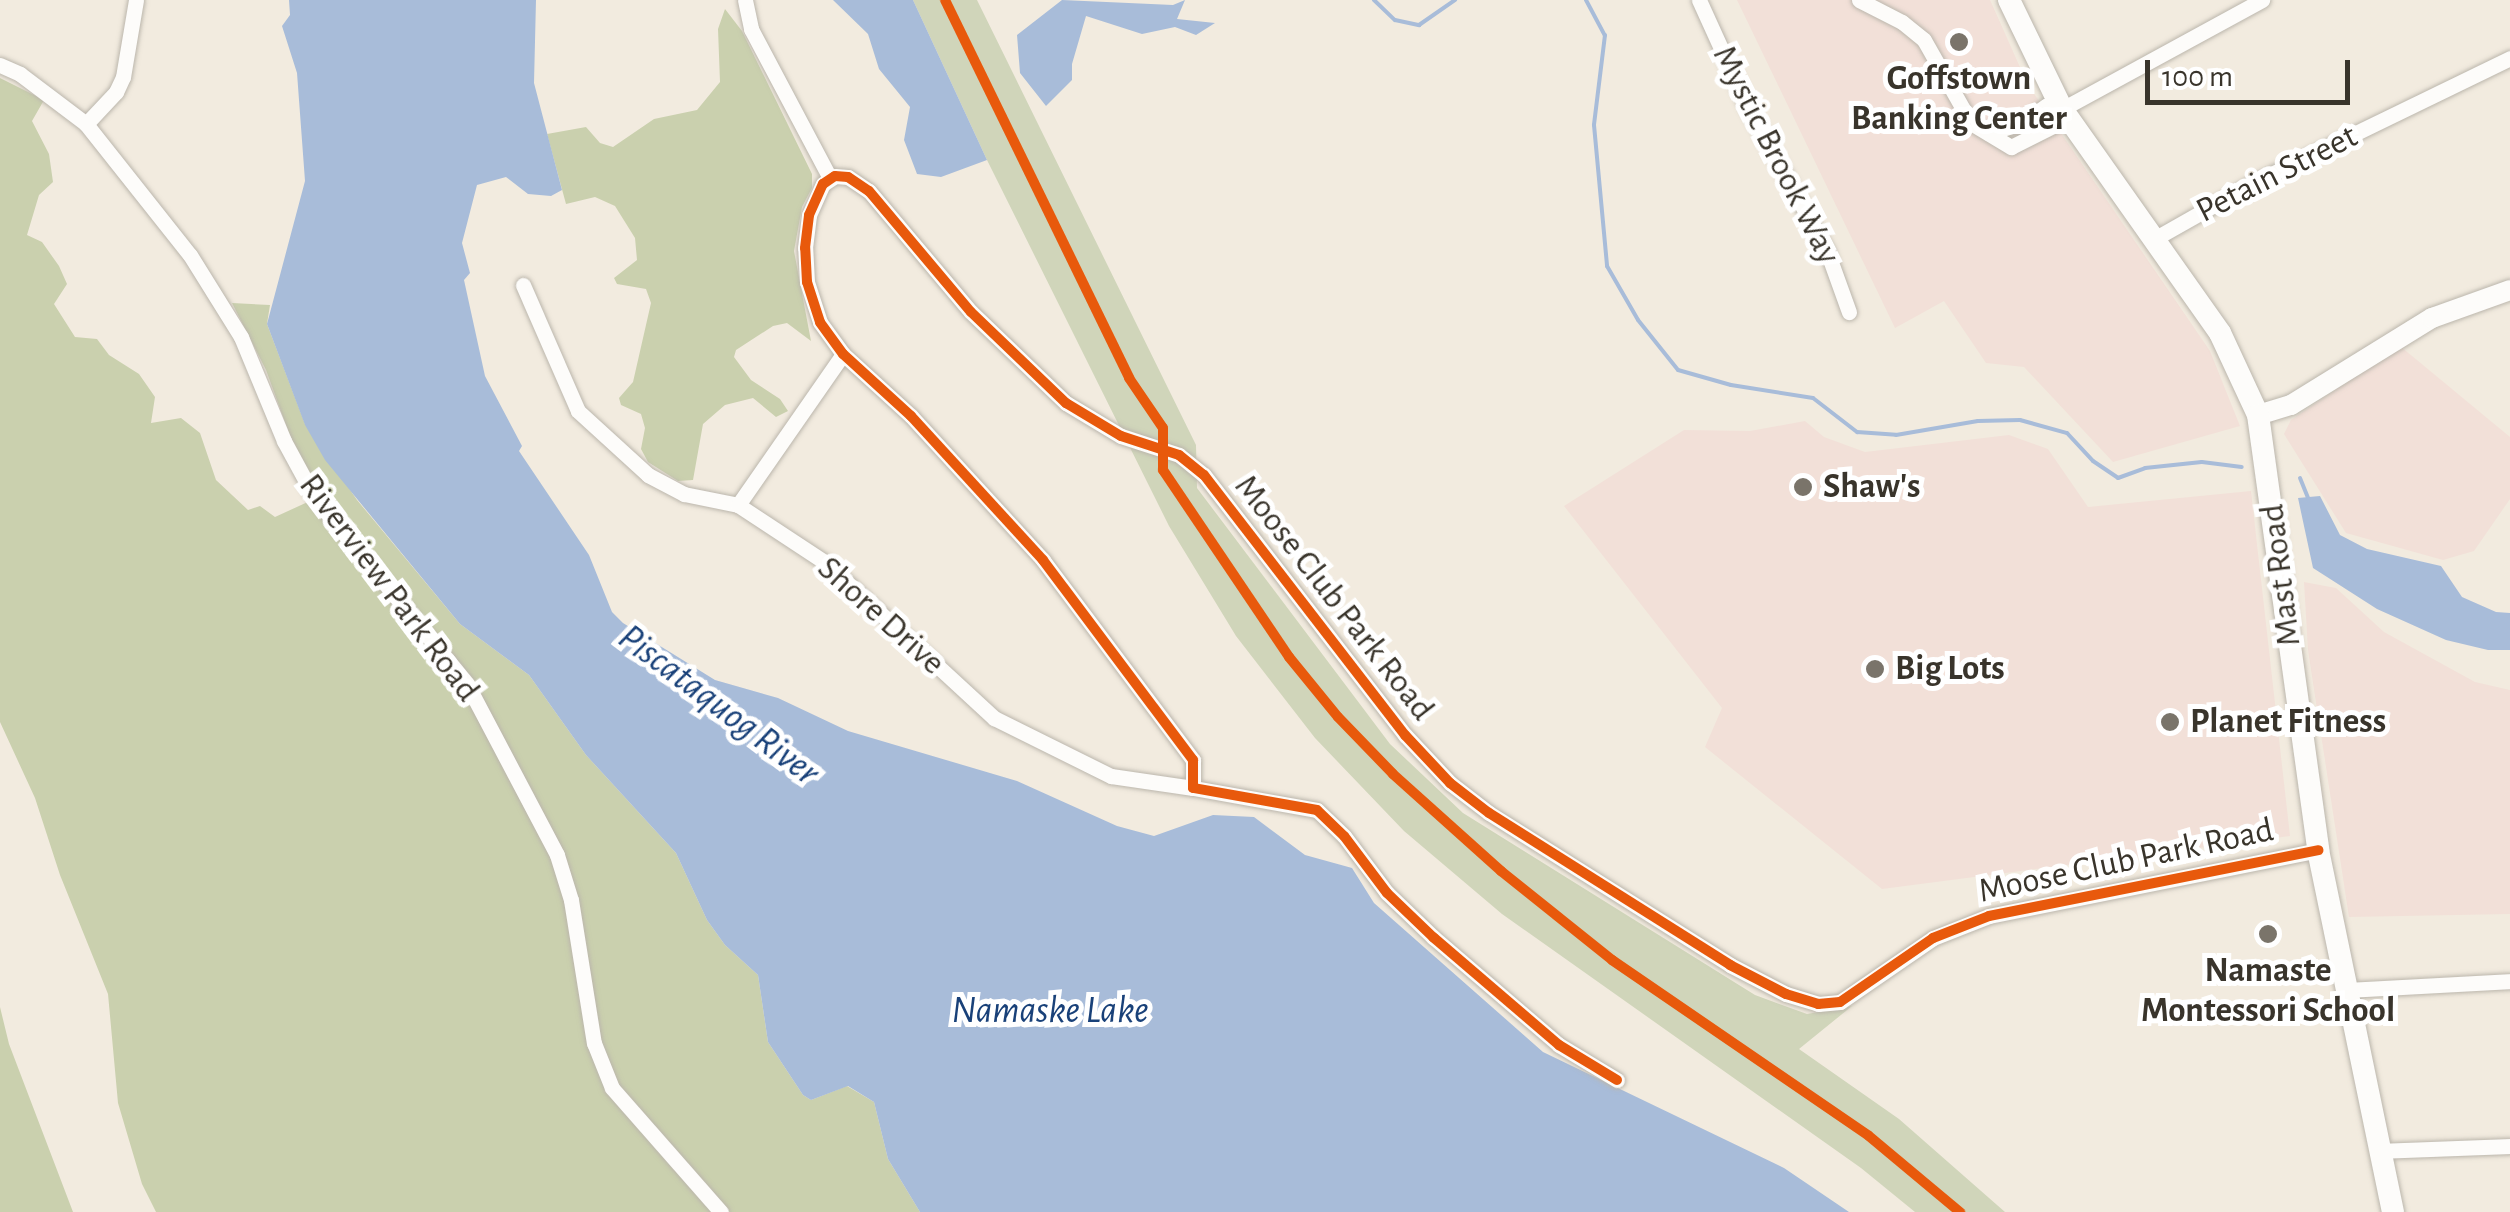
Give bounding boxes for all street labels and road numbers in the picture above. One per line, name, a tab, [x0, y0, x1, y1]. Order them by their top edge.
street label: Mystic Brook Way	[1703, 39, 1849, 271]
street label: Petain Street	[2190, 116, 2364, 232]
street label: Riverview Park Road	[290, 466, 488, 710]
street label: Moose Club Park Road	[1225, 467, 1443, 729]
street label: Mast Road	[2251, 502, 2311, 648]
street label: Shore Drive	[809, 548, 953, 684]
street label: Moose Club Park Road	[1975, 809, 2277, 913]

